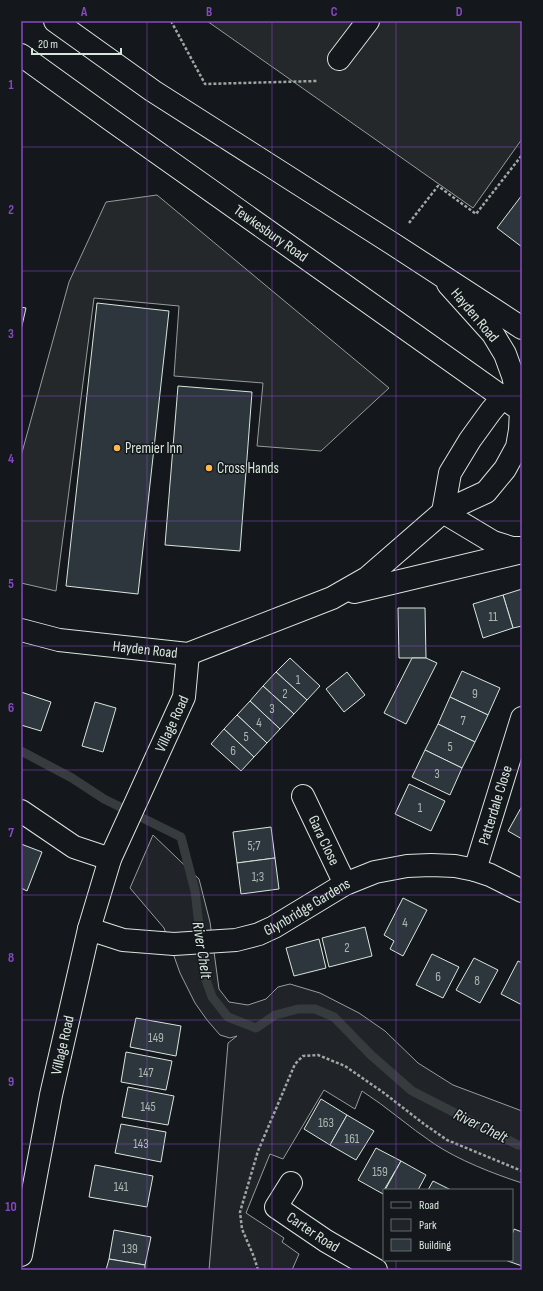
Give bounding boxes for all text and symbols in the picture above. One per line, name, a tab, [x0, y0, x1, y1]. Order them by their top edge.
text: A	[80, 4, 88, 20]
text: B	[206, 4, 212, 20]
text: C	[331, 4, 338, 20]
text: D	[456, 4, 463, 20]
scale bar	[32, 30, 121, 56]
text: 20 m	[38, 37, 58, 52]
text: 1	[8, 77, 14, 93]
street label: Tewkesbury Road	[230, 201, 312, 266]
text: 2	[8, 202, 14, 218]
street label: Hayden Road	[446, 284, 503, 346]
text: 3	[8, 326, 14, 342]
place label: Premier Inn	[125, 439, 182, 458]
marker: Premier Inn	[112, 443, 122, 453]
text: 4	[8, 451, 14, 467]
place label: Cross Hands	[217, 459, 279, 478]
marker: Cross Hands	[204, 463, 214, 473]
text: 5	[8, 576, 14, 592]
house number: 11	[488, 609, 498, 625]
street label: Hayden Road	[112, 637, 179, 663]
house number: 1	[296, 672, 301, 688]
house number: 2	[282, 686, 288, 702]
house number: 9	[472, 686, 478, 702]
street label: Village Road	[151, 692, 193, 755]
text: 6	[8, 700, 14, 716]
house number: 3	[269, 701, 275, 717]
house number: 7	[460, 713, 466, 729]
house number: 4	[256, 715, 262, 731]
house number: 5	[243, 729, 249, 745]
house number: 5	[447, 739, 453, 755]
house number: 6	[230, 743, 236, 759]
street label: Patterdale Close	[474, 763, 517, 847]
house number: 3	[434, 766, 440, 782]
house number: 1	[418, 800, 423, 816]
street label: Gara Close	[304, 812, 344, 869]
text: 7	[8, 825, 14, 841]
house number: 5;7	[248, 838, 261, 854]
house number: 1;3	[252, 869, 264, 885]
street label: Glynbridge Gardens	[261, 874, 353, 940]
house number: 4	[402, 915, 408, 931]
water label: River Chelt	[188, 920, 216, 981]
house number: 2	[344, 940, 350, 956]
text: 8	[8, 950, 14, 966]
house number: 6	[435, 969, 441, 985]
house number: 8	[474, 973, 480, 989]
street label: Village Road	[47, 1014, 79, 1077]
house number: 149	[148, 1030, 164, 1046]
house number: 147	[138, 1065, 154, 1081]
text: 9	[8, 1074, 14, 1090]
house number: 145	[140, 1099, 156, 1115]
water label: River Chelt	[450, 1105, 511, 1148]
house number: 163	[318, 1115, 334, 1131]
house number: 161	[345, 1131, 360, 1147]
house number: 143	[133, 1136, 149, 1152]
house number: 159	[372, 1164, 388, 1180]
house number: 141	[114, 1179, 129, 1195]
legend	[383, 1189, 513, 1261]
text: Road	[419, 1198, 439, 1213]
text: 10	[5, 1199, 17, 1215]
street label: Carter Road	[283, 1208, 343, 1257]
text: Park	[419, 1218, 437, 1233]
text: Building	[419, 1238, 451, 1253]
house number: 139	[122, 1241, 138, 1257]

